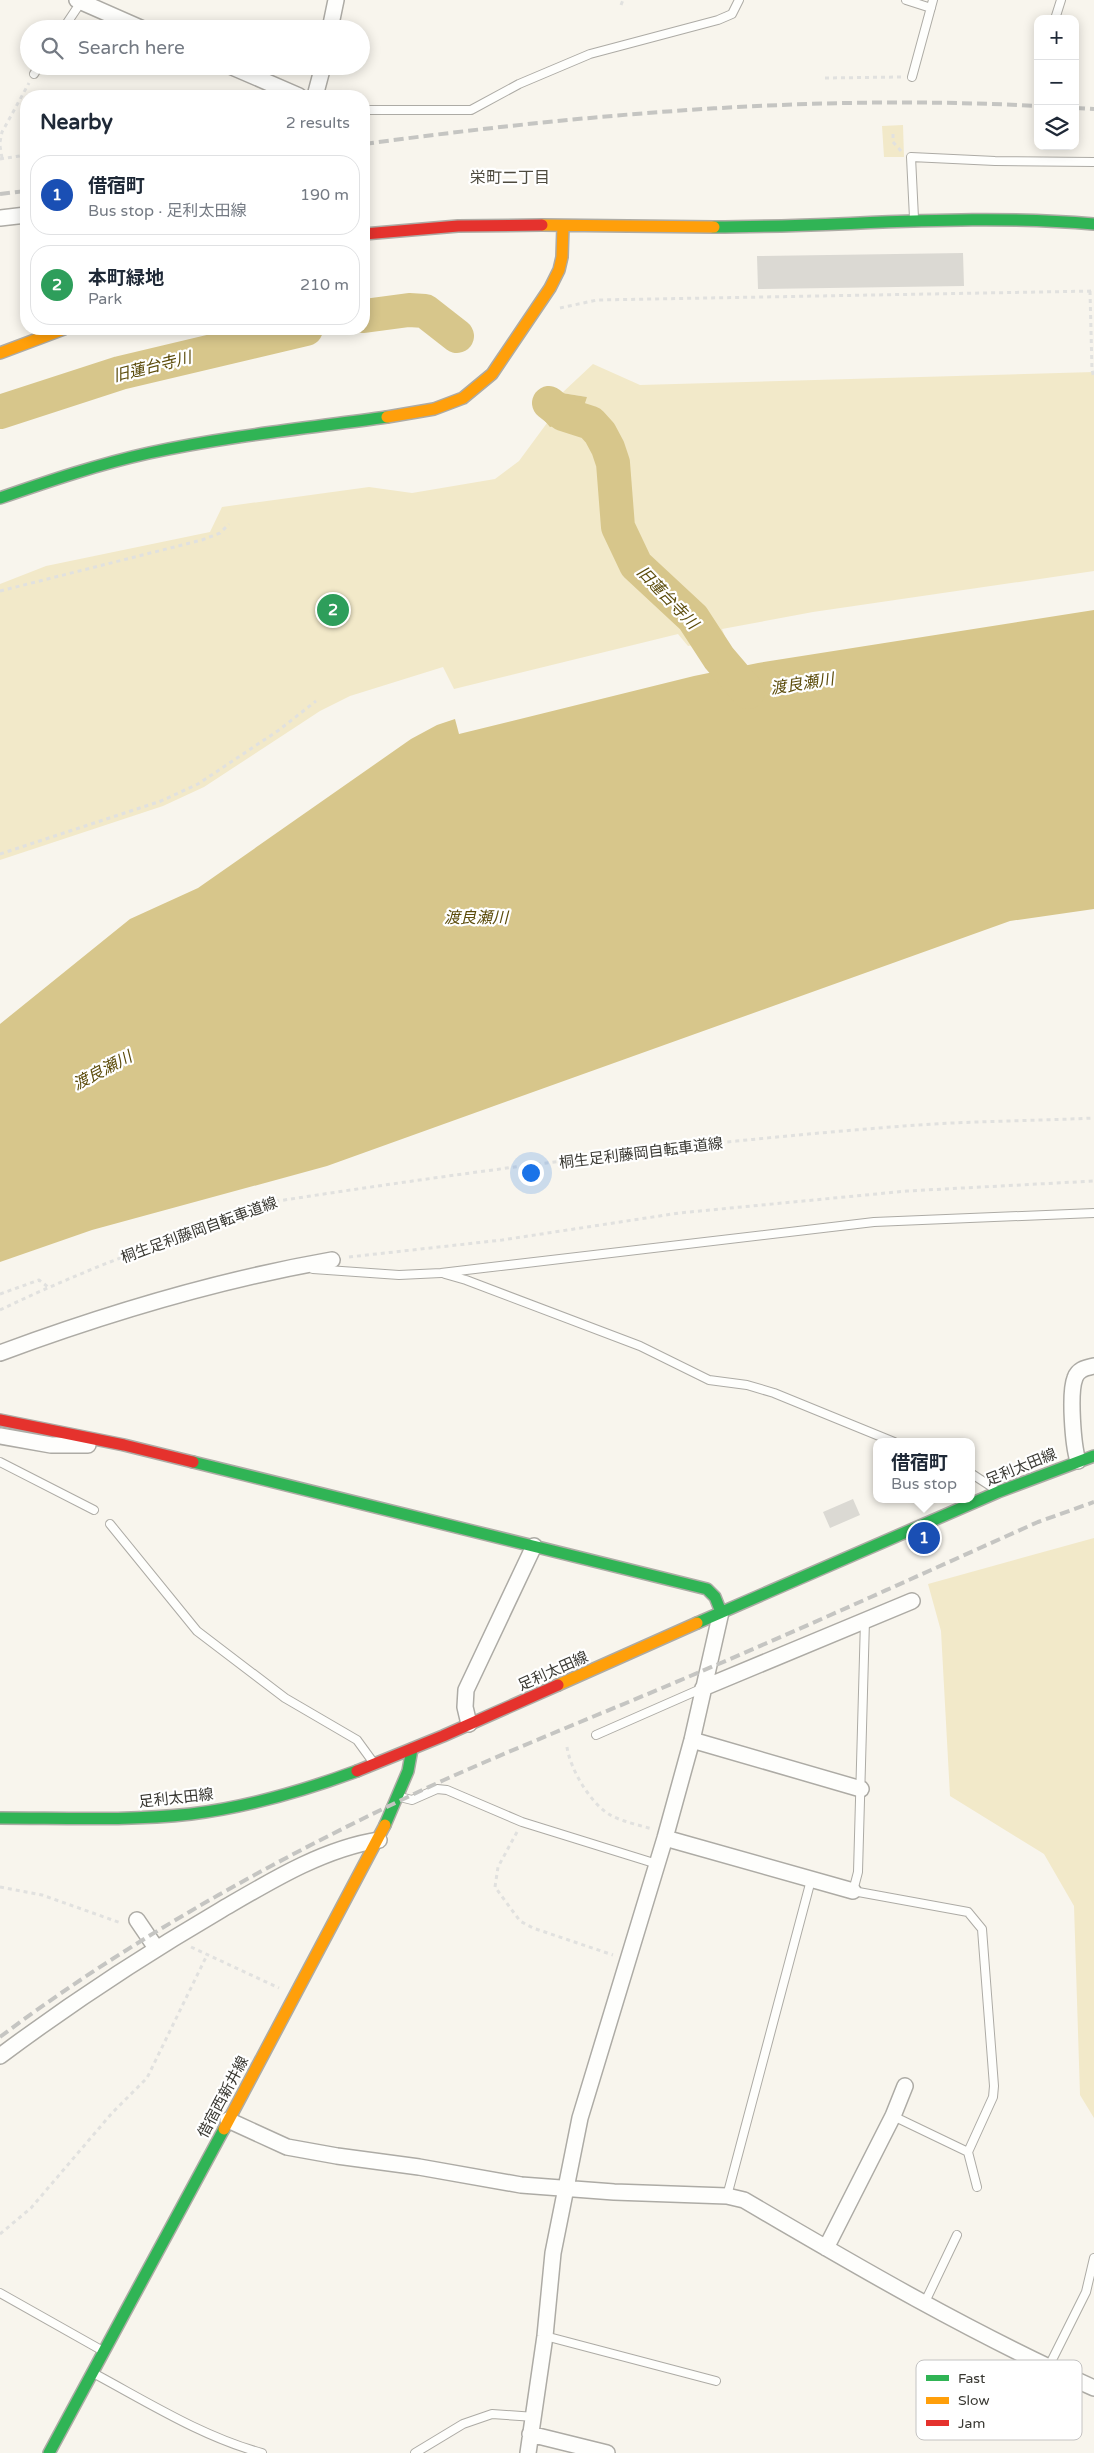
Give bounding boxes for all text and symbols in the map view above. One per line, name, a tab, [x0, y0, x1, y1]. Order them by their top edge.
map controls	[1034, 15, 1079, 150]
button: +	[1034, 15, 1079, 60]
search box	[20, 20, 370, 75]
icon: search	[38, 34, 66, 62]
text: Search here	[78, 37, 185, 59]
button: −	[1034, 60, 1079, 105]
button: layers	[1034, 105, 1079, 150]
text: Nearby	[40, 110, 113, 135]
text: 2 results	[286, 113, 350, 133]
district label: 栄町二丁目	[470, 168, 550, 188]
text: 借宿町	[88, 175, 145, 197]
text: 1	[52, 185, 62, 205]
text: 190 m	[300, 185, 349, 205]
text: Bus stop · 足利太田線	[88, 201, 246, 221]
text: 本町緑地	[88, 267, 164, 289]
text: 2	[52, 275, 62, 295]
text: 210 m	[300, 275, 349, 295]
text: Park	[88, 289, 122, 309]
water label: 旧蓮台寺川	[111, 347, 195, 386]
water label: 旧蓮台寺川	[632, 562, 704, 635]
pin: 2	[317, 591, 349, 629]
water label: 渡良瀬川	[769, 669, 837, 699]
water label: 渡良瀬川	[444, 908, 510, 928]
water label: 渡良瀬川	[70, 1046, 137, 1095]
street label: 桐生足利藤岡自転車道線	[558, 1134, 724, 1172]
your location	[518, 1160, 544, 1186]
street label: 桐生足利藤岡自転車道線	[118, 1193, 280, 1267]
popup	[873, 1438, 975, 1503]
street label: 足利太田線	[983, 1445, 1059, 1489]
text: 借宿町	[891, 1452, 948, 1474]
text: Bus stop	[891, 1474, 957, 1494]
pin: 1	[908, 1519, 940, 1557]
street label: 足利太田線	[515, 1648, 591, 1694]
street label: 足利太田線	[138, 1785, 214, 1811]
street label: 借宿西新井線	[194, 2053, 252, 2141]
legend	[916, 2360, 1082, 2440]
text: Fast	[958, 2370, 986, 2387]
text: Slow	[958, 2392, 990, 2409]
text: Jam	[958, 2415, 985, 2432]

